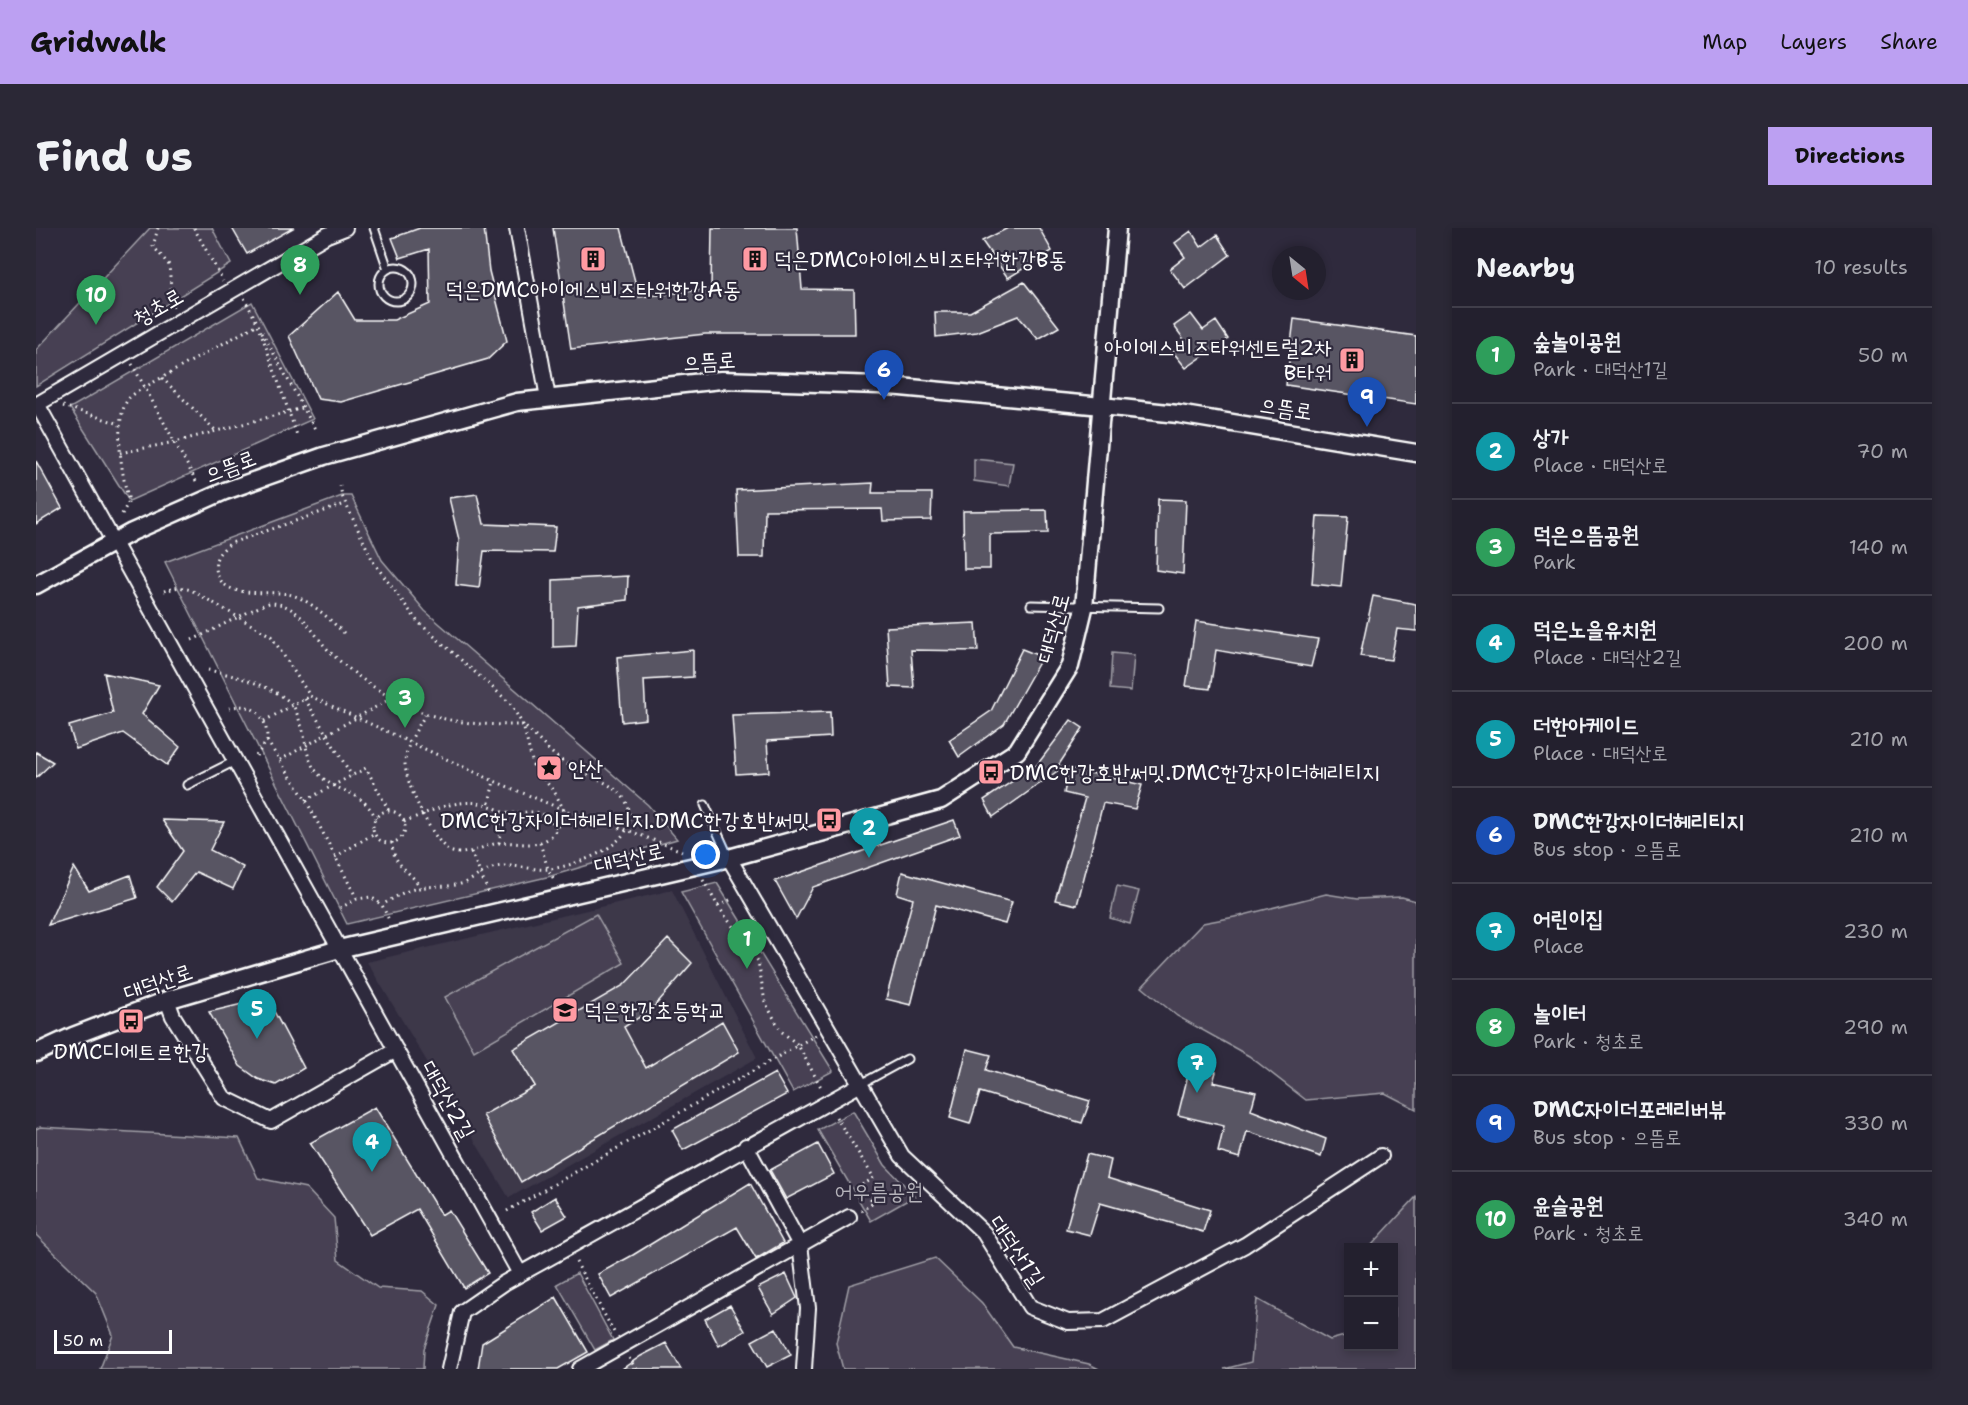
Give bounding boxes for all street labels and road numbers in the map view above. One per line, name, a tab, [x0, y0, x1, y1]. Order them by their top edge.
street label: 청초로	[128, 281, 188, 333]
street label: 으뜸로	[682, 345, 736, 377]
street label: 으뜸로	[1258, 390, 1314, 426]
street label: 으뜸로	[200, 443, 260, 489]
street label: 대덕산로	[1030, 590, 1076, 666]
street label: 대덕산로	[591, 836, 667, 880]
street label: 대덕산로	[120, 957, 196, 1007]
street label: 대덕산2길	[414, 1055, 482, 1145]
street label: 대덕산1길	[983, 1210, 1052, 1293]

